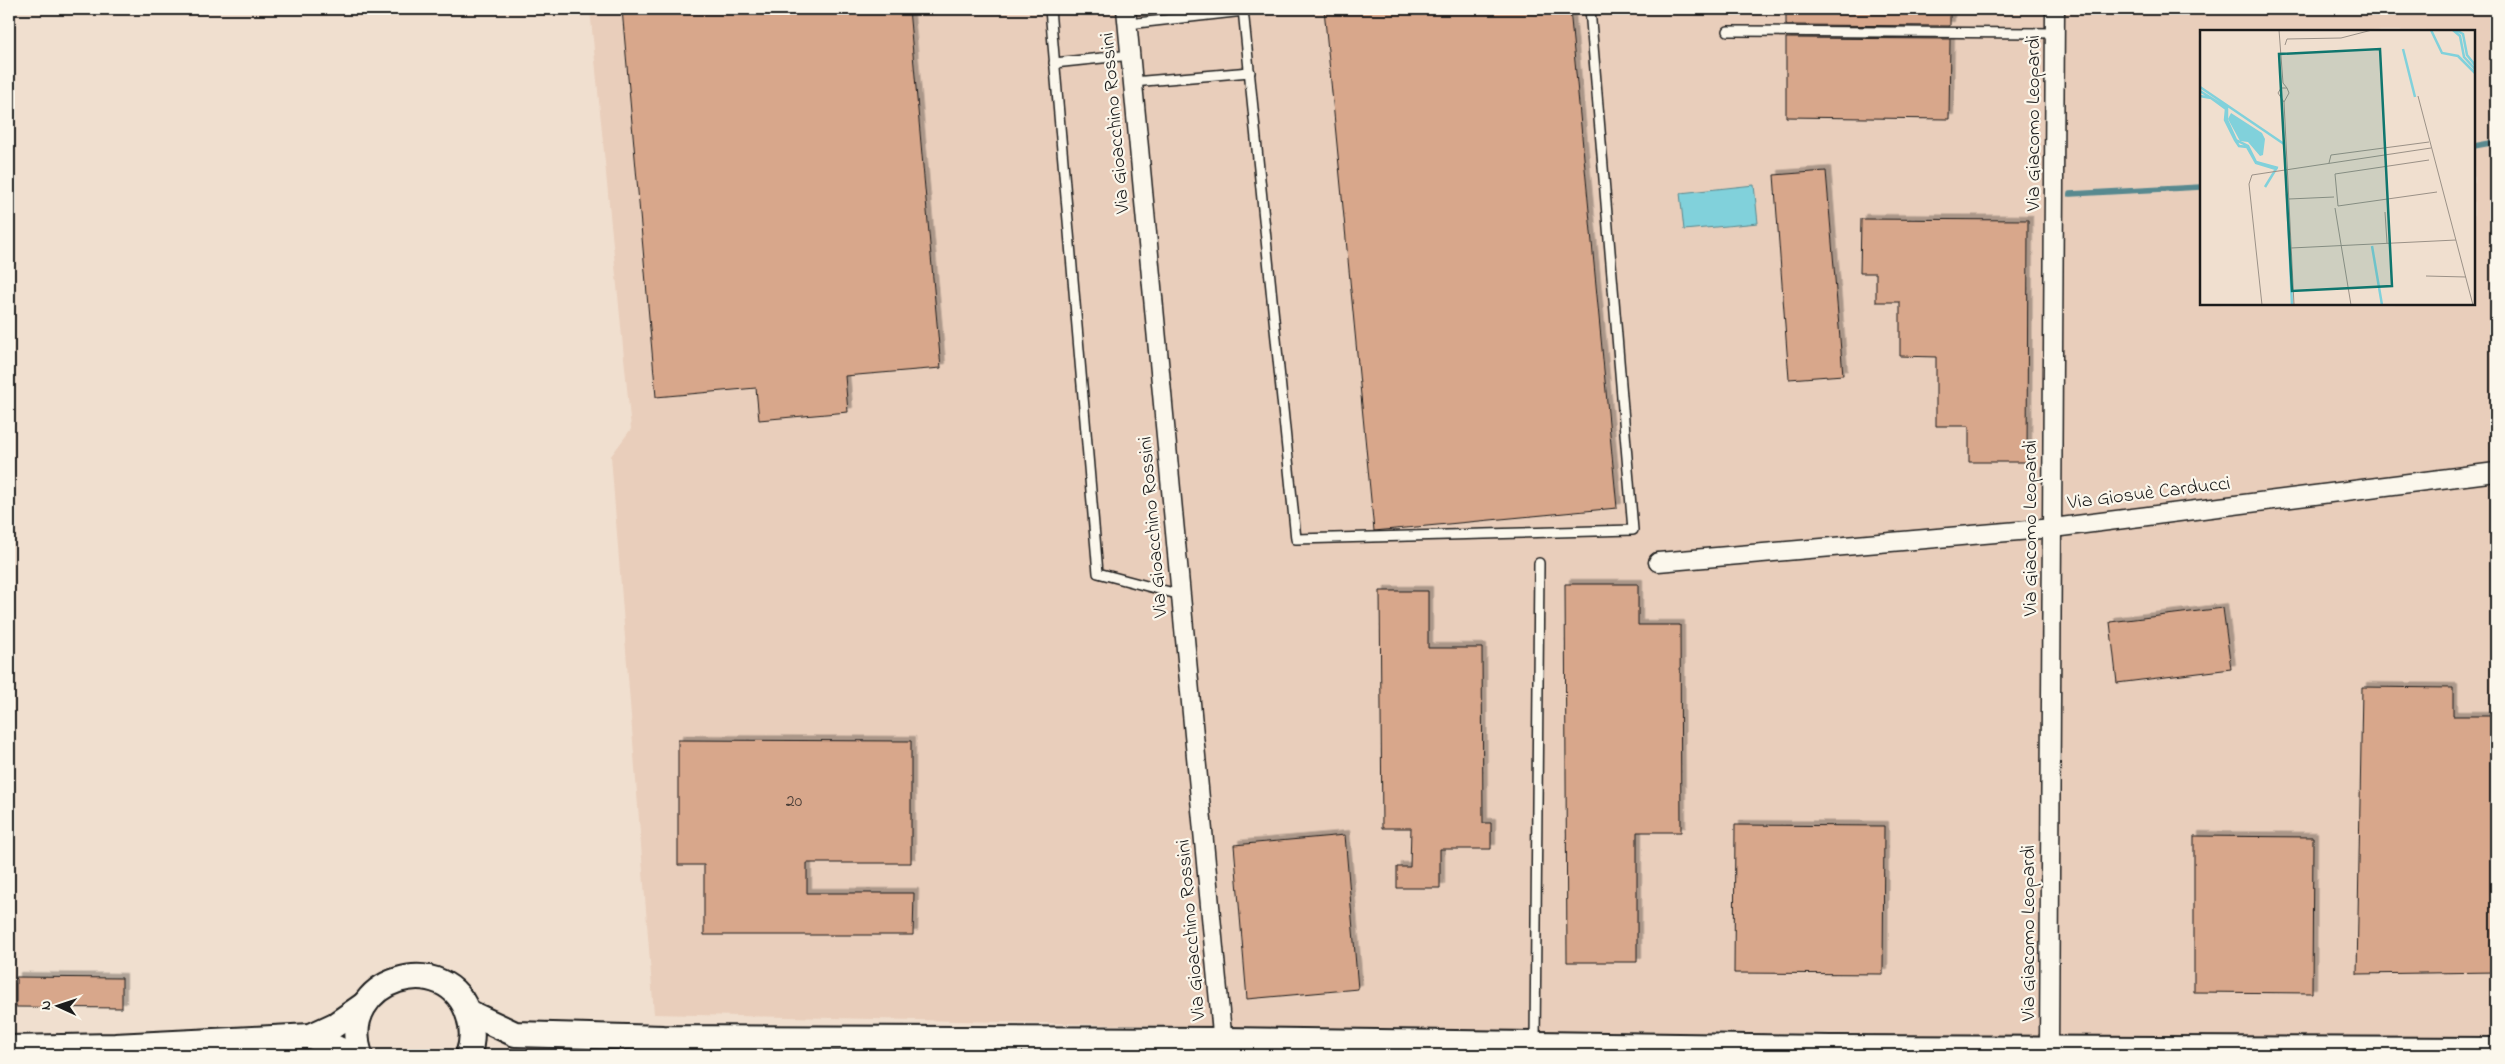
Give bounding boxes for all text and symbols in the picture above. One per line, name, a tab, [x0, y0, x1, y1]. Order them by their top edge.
inset map	[2200, 30, 2475, 305]
street label: Via Gioacchino Rossini	[1094, 31, 1138, 216]
street label: Via Giacomo Leopardi	[2020, 35, 2049, 212]
street label: Via Gioacchino Rossini	[1132, 435, 1176, 620]
street label: Via Giacomo Leopardi	[2017, 440, 2046, 617]
street label: Via Giosuè Carducci	[2065, 470, 2232, 518]
house number: 20	[786, 789, 803, 815]
street label: Via Gioacchino Rossini	[1170, 838, 1214, 1023]
street label: Via Giacomo Leopardi	[2015, 845, 2044, 1022]
north arrow	[32, 982, 82, 1032]
text: N	[36, 1000, 57, 1011]

